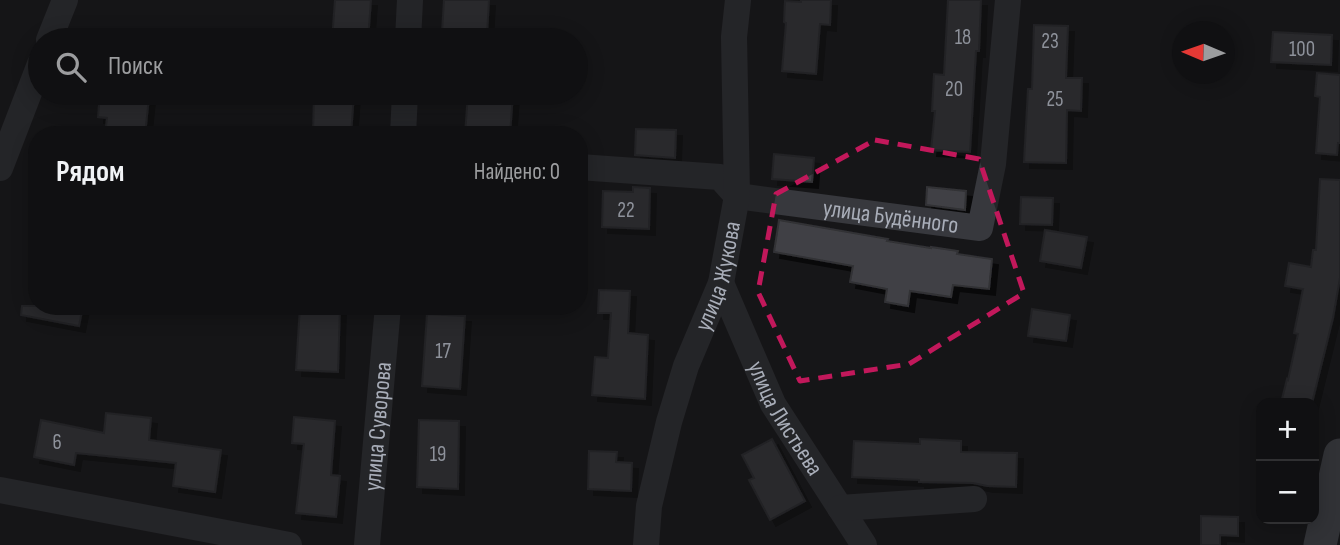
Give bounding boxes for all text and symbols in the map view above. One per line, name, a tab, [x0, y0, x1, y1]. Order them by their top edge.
north arrow	[1172, 21, 1235, 84]
house number: 18	[955, 25, 971, 50]
search box	[28, 28, 588, 105]
house number: 23	[1041, 29, 1059, 54]
house number: 100	[1289, 37, 1315, 62]
icon: search	[52, 48, 90, 86]
text: Поиск	[108, 51, 163, 82]
house number: 20	[945, 77, 963, 102]
house number: 25	[1046, 87, 1064, 112]
text: Рядом	[56, 154, 124, 190]
text: Найдено: 0	[474, 158, 560, 186]
street label: улица Будённого	[821, 193, 960, 240]
house number: 22	[617, 198, 635, 223]
street label: улица Жукова	[688, 219, 747, 335]
house number: 17	[435, 339, 451, 364]
street label: улица Листьева	[742, 356, 830, 481]
street label: улица Суворова	[357, 361, 398, 492]
map controls	[1256, 398, 1319, 524]
button: +	[1256, 398, 1319, 461]
house number: 6	[52, 430, 62, 455]
house number: 19	[430, 442, 446, 467]
button: −	[1256, 461, 1319, 524]

